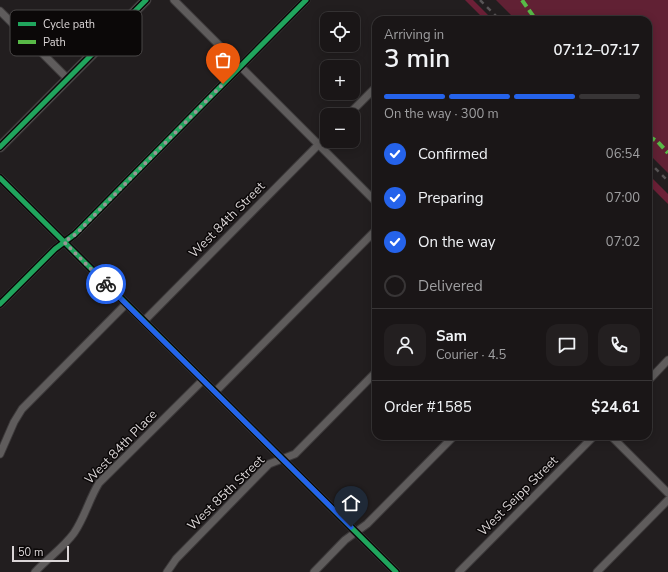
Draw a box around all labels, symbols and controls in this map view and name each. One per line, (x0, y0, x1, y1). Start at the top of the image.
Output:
legend (10, 10, 142, 56)
map controls (320, 12, 360, 148)
button: locate (320, 12, 360, 52)
text: Cycle path (43, 17, 95, 32)
text: Arriving in (384, 26, 444, 44)
text: Path (43, 35, 66, 50)
text: 07:12–07:17 (553, 40, 640, 60)
text: 3 min (384, 41, 450, 76)
pin (206, 43, 240, 84)
icon: bag (212, 49, 234, 71)
button: + (320, 60, 360, 100)
text: On the way · 300 m (384, 105, 499, 123)
button: − (320, 108, 360, 148)
icon: check (384, 143, 406, 165)
text: Confirmed (418, 144, 488, 164)
text: 06:54 (606, 145, 640, 163)
street label: West 84th Street (185, 178, 269, 262)
icon: check (384, 187, 406, 209)
text: Preparing (418, 188, 483, 208)
text: 07:00 (606, 189, 640, 207)
icon: check (384, 231, 406, 253)
text: On the way (418, 232, 496, 252)
text: 07:02 (606, 233, 640, 251)
courier (86, 264, 126, 304)
icon: bike (95, 273, 117, 295)
text: Delivered (418, 276, 483, 296)
button: person (384, 324, 426, 366)
button: chat (546, 324, 588, 366)
button: phone (598, 324, 640, 366)
text: Sam (436, 326, 467, 346)
text: Courier · 4.5 (436, 346, 506, 364)
text: Order #1585 (384, 397, 472, 417)
text: $24.61 (591, 397, 640, 417)
street label: West 84th Place (81, 406, 161, 488)
street label: West 85th Street (183, 451, 269, 535)
street label: West Seipp Street (474, 452, 562, 540)
pin (334, 486, 368, 527)
icon: home (340, 492, 362, 514)
scale bar (12, 544, 69, 563)
text: 50 m (18, 545, 43, 560)

